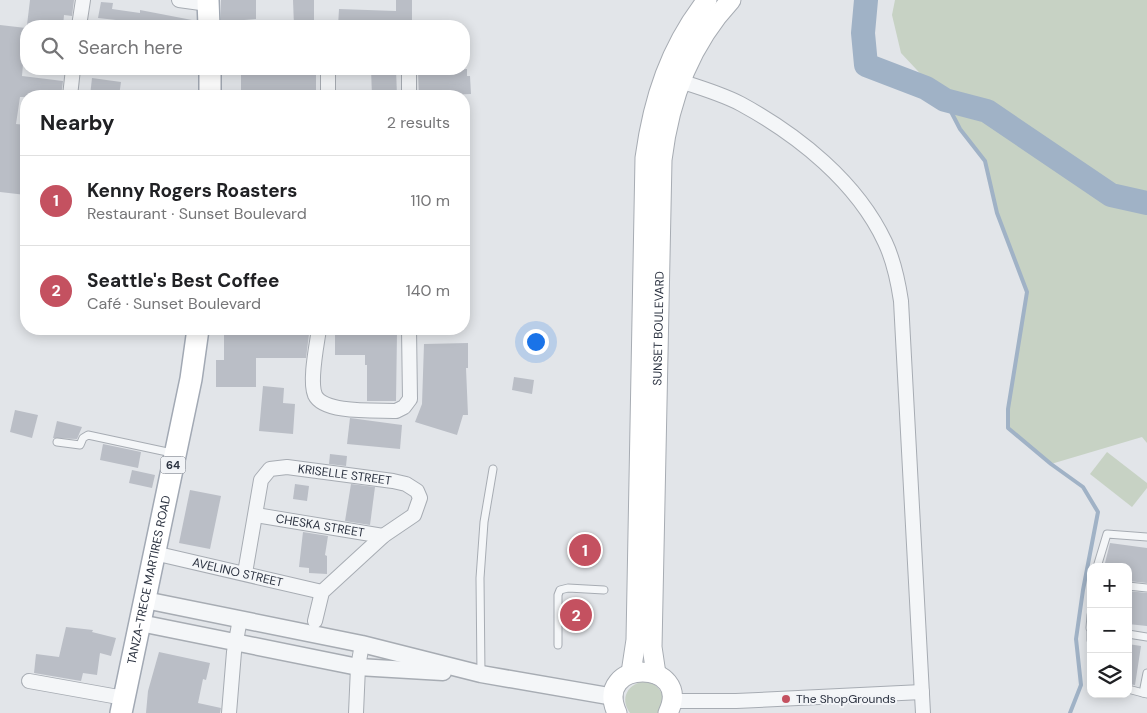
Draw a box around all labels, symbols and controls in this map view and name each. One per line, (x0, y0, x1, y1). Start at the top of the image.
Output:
search box (20, 20, 470, 75)
icon: search (38, 34, 66, 62)
text: Search here (78, 35, 183, 60)
text: Nearby (40, 109, 114, 137)
text: 2 results (387, 112, 450, 133)
text: Kenny Rogers Roasters (87, 178, 297, 203)
text: 1 (53, 190, 59, 211)
text: 110 m (411, 190, 450, 211)
text: Restaurant · Sunset Boulevard (87, 203, 307, 224)
text: Seattle's Best Coffee (87, 268, 280, 293)
street label: SUNSET BOULEVARD (649, 271, 668, 386)
text: 2 (51, 280, 61, 301)
text: 140 m (406, 280, 450, 301)
text: Café · Sunset Boulevard (87, 293, 261, 314)
your location (523, 329, 549, 355)
road number: 64 (160, 456, 186, 474)
street label: KRISELLE STREET (297, 461, 393, 489)
street label: TANZA-TRECE MARTIRES ROAD (123, 494, 174, 666)
street label: CHESKA STREET (275, 510, 366, 541)
pin: 1 (569, 531, 601, 569)
street label: AVELINO STREET (191, 554, 285, 591)
map controls (1087, 563, 1132, 698)
button: + (1087, 563, 1132, 608)
pin: 2 (560, 596, 592, 634)
button: − (1087, 608, 1132, 653)
button: layers (1087, 653, 1132, 698)
place label: The ShopGrounds (796, 691, 896, 707)
marker: The ShopGrounds (780, 693, 792, 705)

